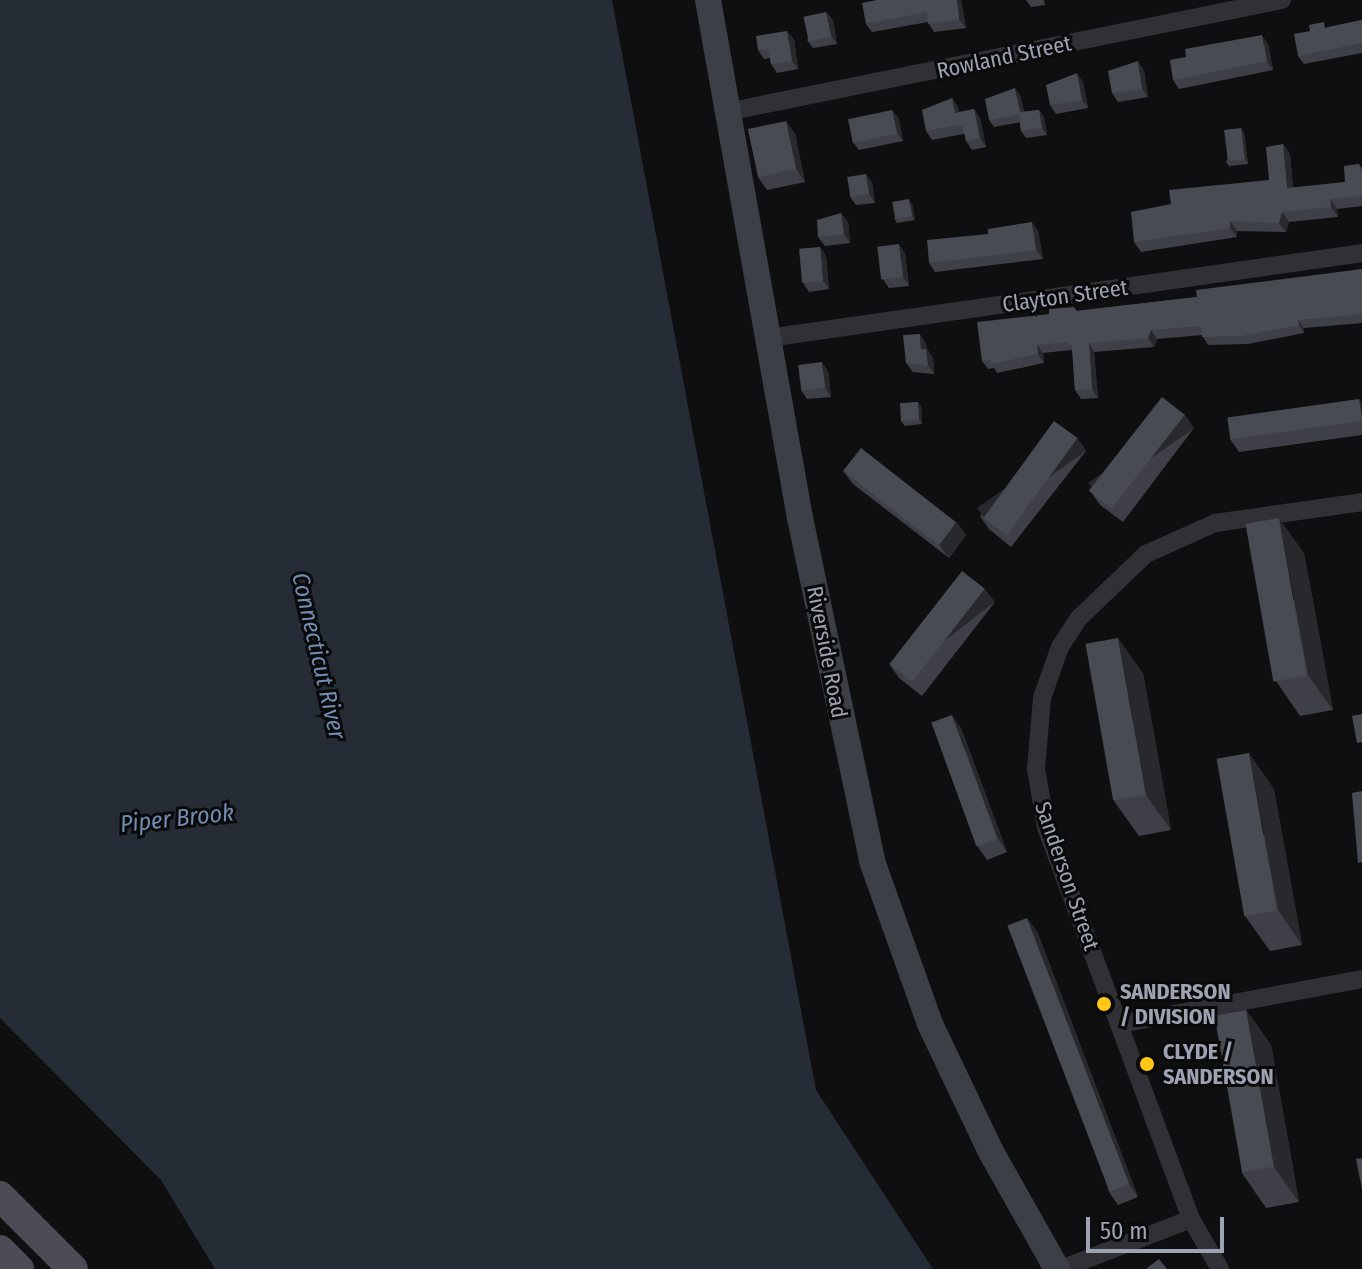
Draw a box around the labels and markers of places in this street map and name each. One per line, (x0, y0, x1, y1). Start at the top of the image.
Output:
place label: SANDERSON / DIVISION (1120, 978, 1231, 1030)
marker: SANDERSON / DIVISION (1095, 995, 1113, 1013)
place label: CLYDE / SANDERSON (1163, 1038, 1274, 1090)
marker: CLYDE / SANDERSON (1138, 1055, 1156, 1073)

